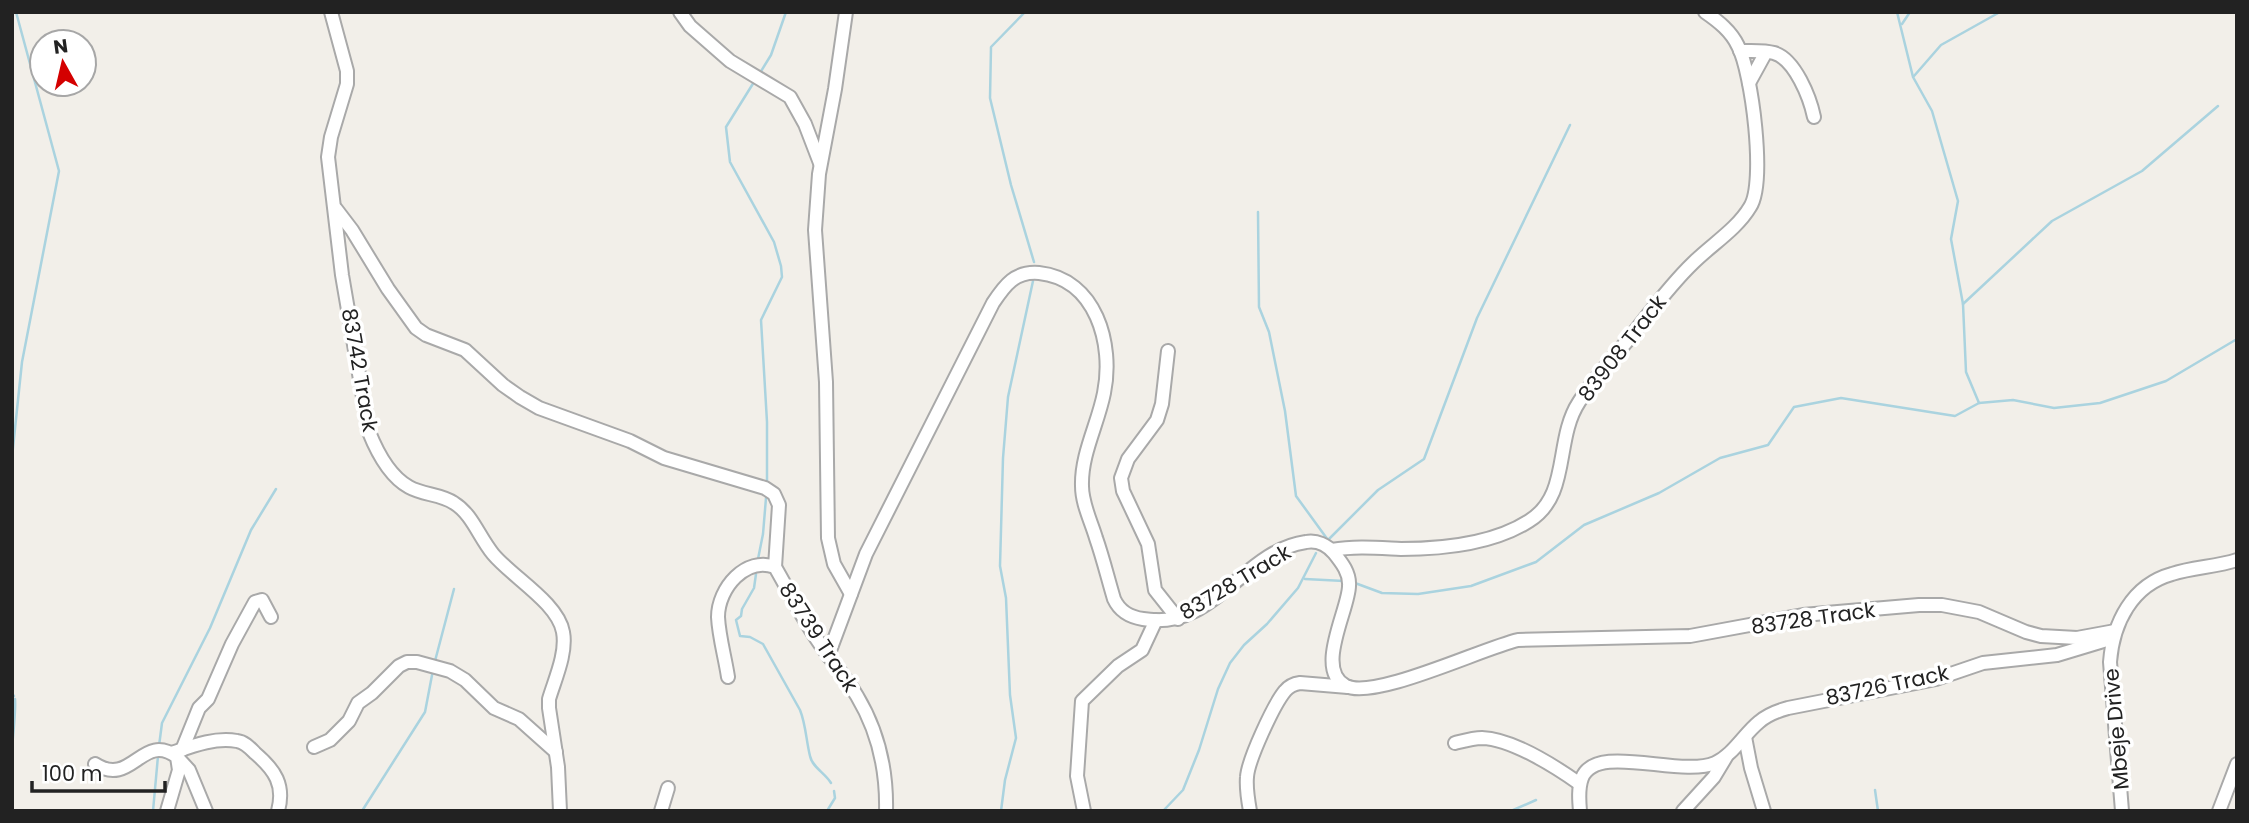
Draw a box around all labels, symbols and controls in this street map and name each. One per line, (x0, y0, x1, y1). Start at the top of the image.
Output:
north arrow (28, 28, 98, 98)
text: N (52, 32, 70, 61)
street label: 83908 Track (1571, 289, 1673, 407)
street label: 83742 Track (335, 306, 385, 434)
street label: 83728 Track (1174, 537, 1296, 627)
street label: 83739 Track (773, 577, 865, 698)
street label: 83728 Track (1749, 595, 1877, 641)
street label: 83726 Track (1823, 658, 1951, 712)
street label: Mbeje Drive (2096, 667, 2136, 791)
scale bar (32, 750, 164, 794)
text: 100 m (42, 759, 102, 788)

